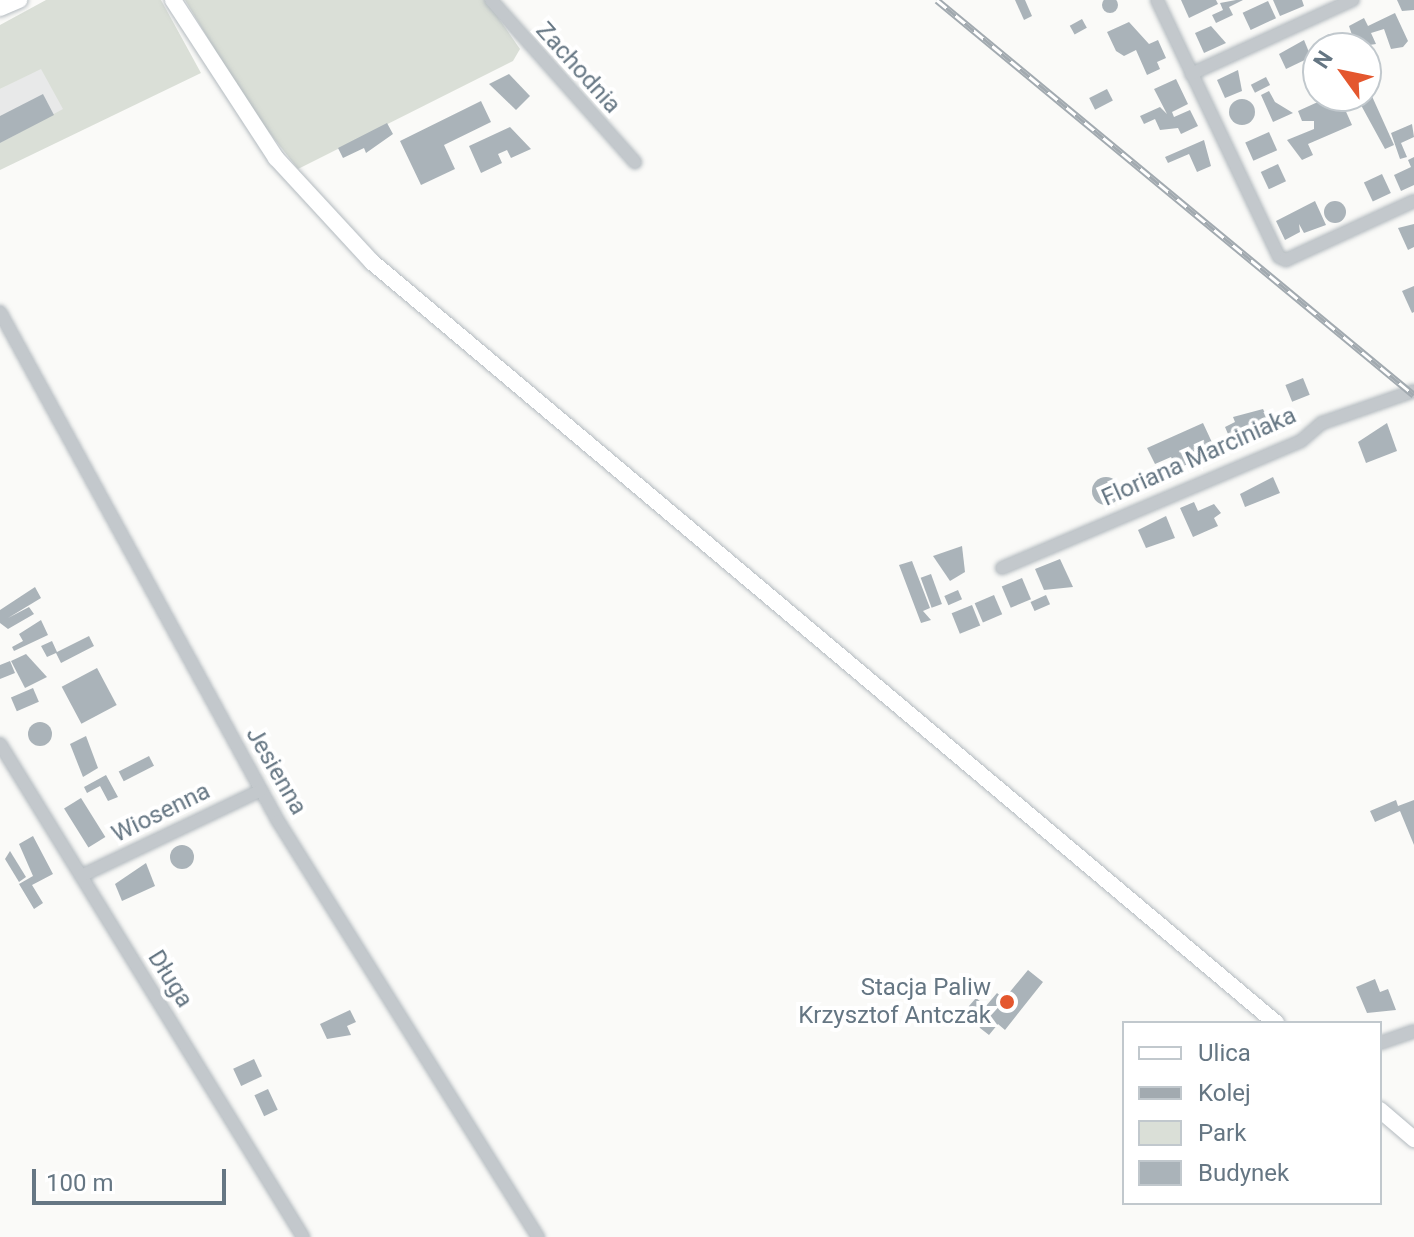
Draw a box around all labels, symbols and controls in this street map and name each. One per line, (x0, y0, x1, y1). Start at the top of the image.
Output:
street label: Zachodnia (530, 17, 626, 119)
north arrow (1302, 32, 1382, 112)
text: N (1308, 46, 1338, 73)
street label: Floriana Marciniaka (1097, 401, 1301, 513)
street label: Jesienna (239, 722, 313, 820)
street label: Wiosenna (107, 777, 215, 849)
street label: Długa (141, 945, 199, 1013)
place label: Stacja Paliw Krzysztof Antczak (798, 974, 991, 1030)
marker: Stacja Paliw Krzysztof Antczak (998, 993, 1016, 1011)
legend (1122, 1021, 1382, 1205)
text: Ulica (1198, 1039, 1251, 1067)
text: Kolej (1198, 1079, 1251, 1107)
text: Park (1198, 1119, 1246, 1147)
scale bar (36, 1153, 230, 1203)
text: Budynek (1198, 1159, 1289, 1187)
text: 100 m (46, 1169, 113, 1197)

